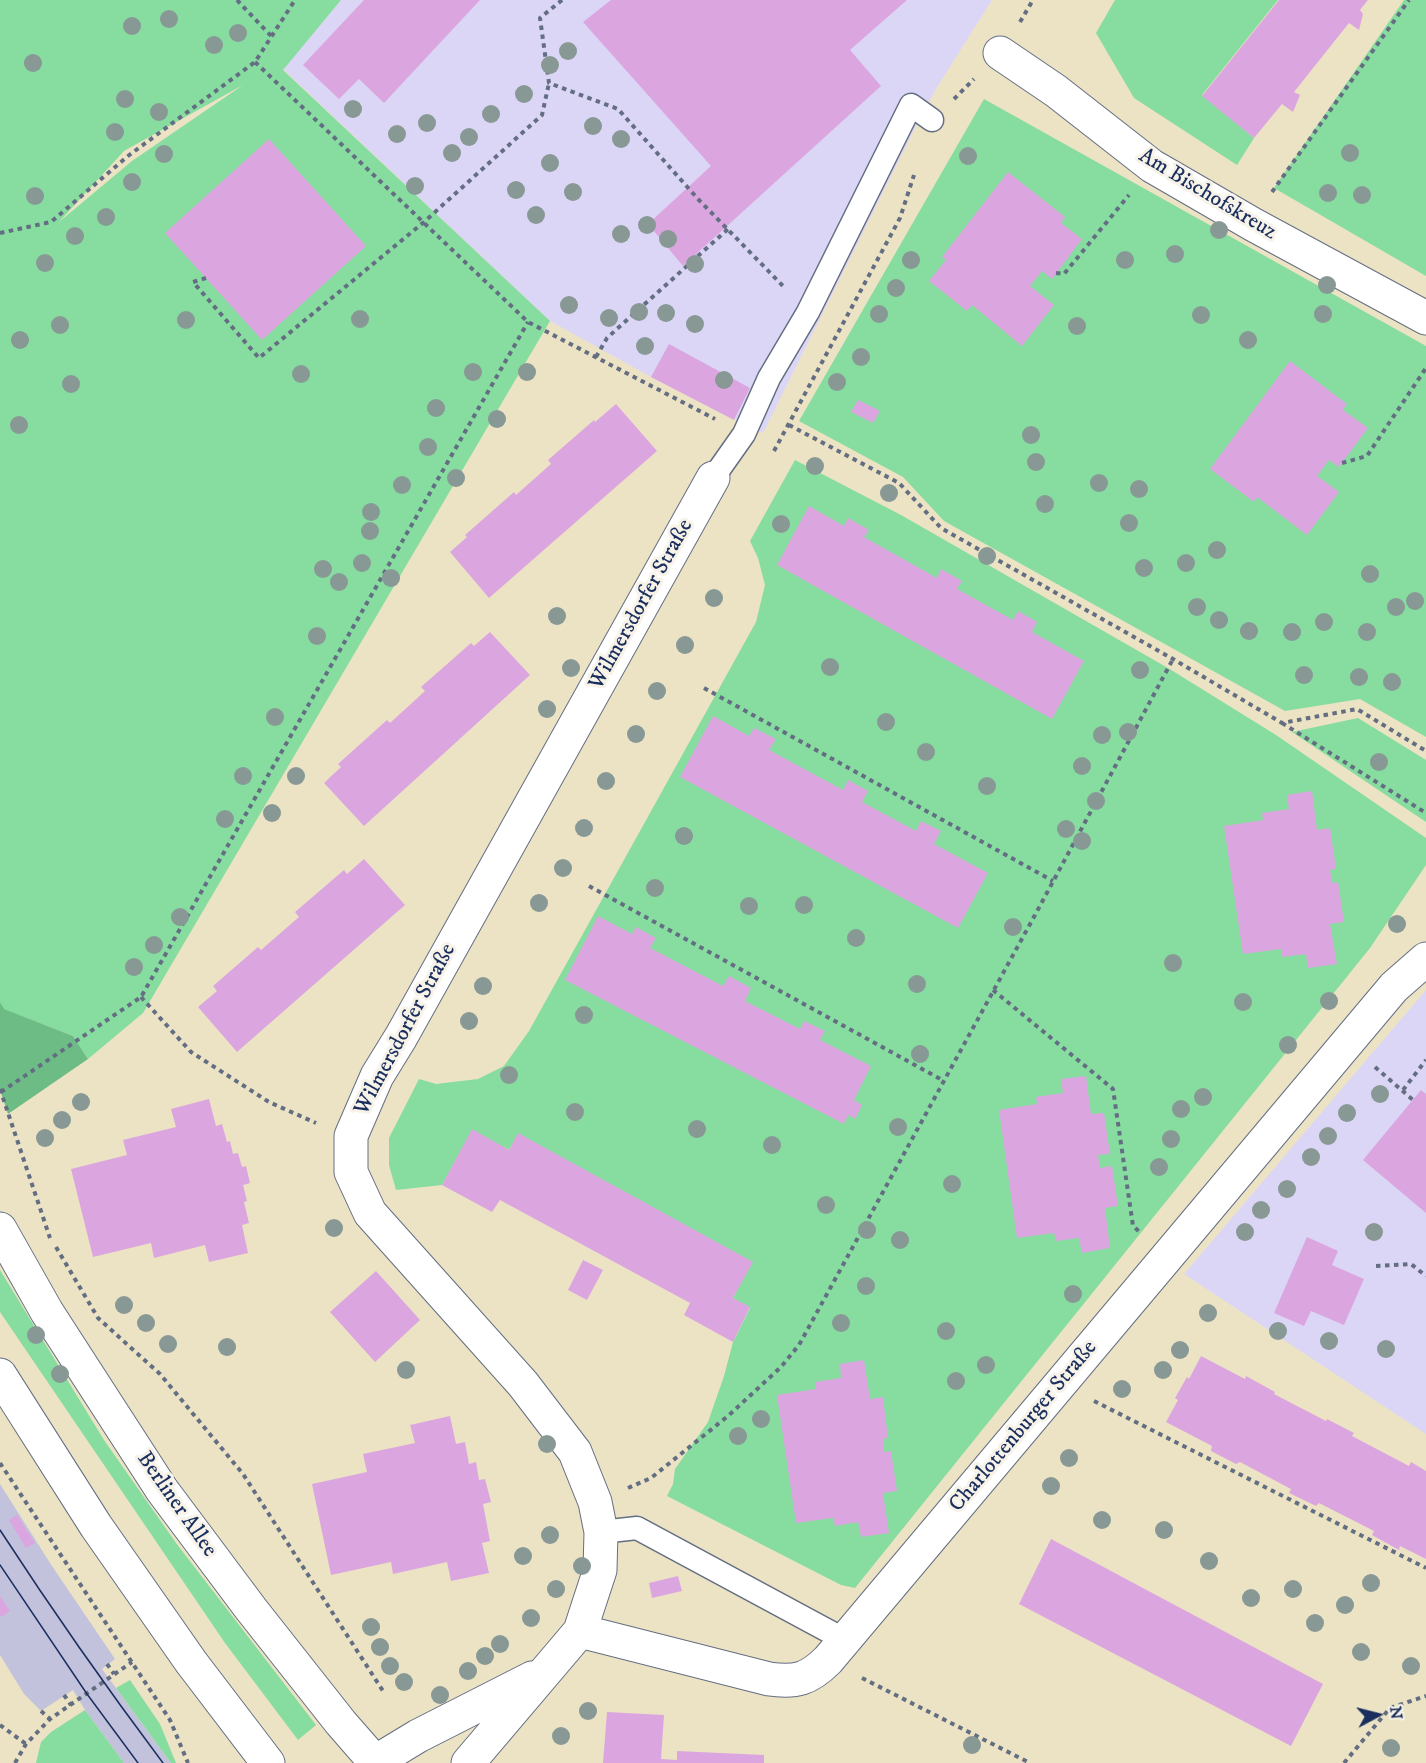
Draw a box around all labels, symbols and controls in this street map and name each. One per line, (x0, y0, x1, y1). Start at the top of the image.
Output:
street label: Am Bischofskreuz (1133, 143, 1281, 247)
street label: Wilmersdorfer Straße (584, 515, 700, 695)
street label: Wilmersdorfer Straße (350, 940, 462, 1120)
street label: Charlottenburger Straße (945, 1336, 1103, 1518)
street label: Berliner Allee (130, 1447, 222, 1563)
north arrow (1348, 1685, 1408, 1745)
text: N (1385, 1705, 1407, 1721)

